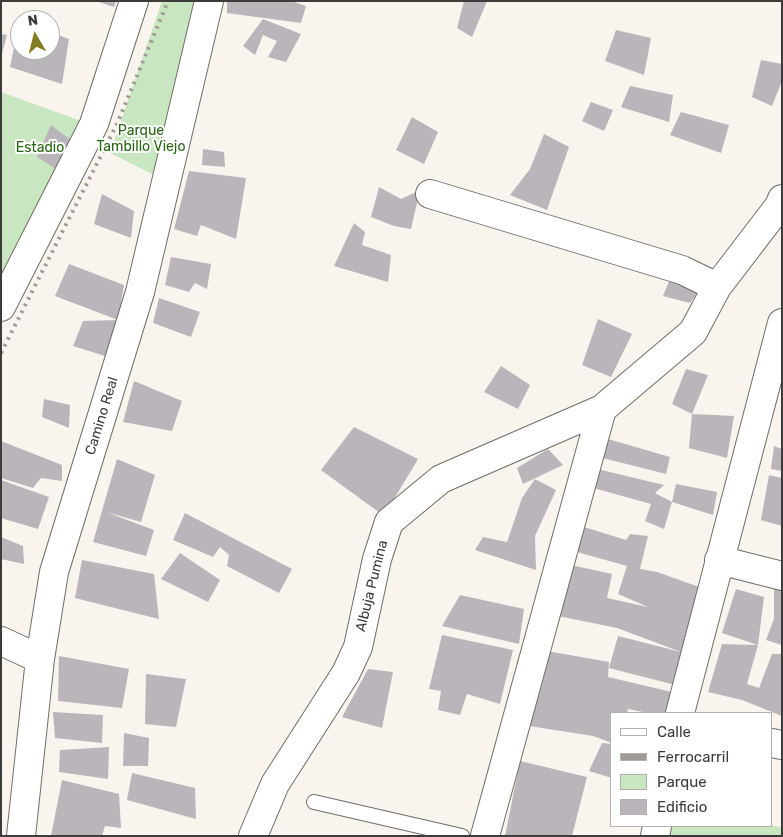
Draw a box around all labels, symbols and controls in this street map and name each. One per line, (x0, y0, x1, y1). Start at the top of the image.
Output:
north arrow (10, 10, 60, 60)
text: N (27, 12, 39, 30)
park label: Parque Tambillo Viejo (97, 123, 185, 156)
park label: Estadio (16, 140, 64, 156)
street label: Camino Real (82, 375, 122, 457)
street label: Albuja Pumina (353, 538, 391, 634)
legend (610, 712, 773, 827)
text: Calle (657, 723, 691, 741)
text: Ferrocarril (657, 748, 729, 766)
text: Parque (657, 773, 707, 791)
text: Edificio (657, 798, 707, 816)

